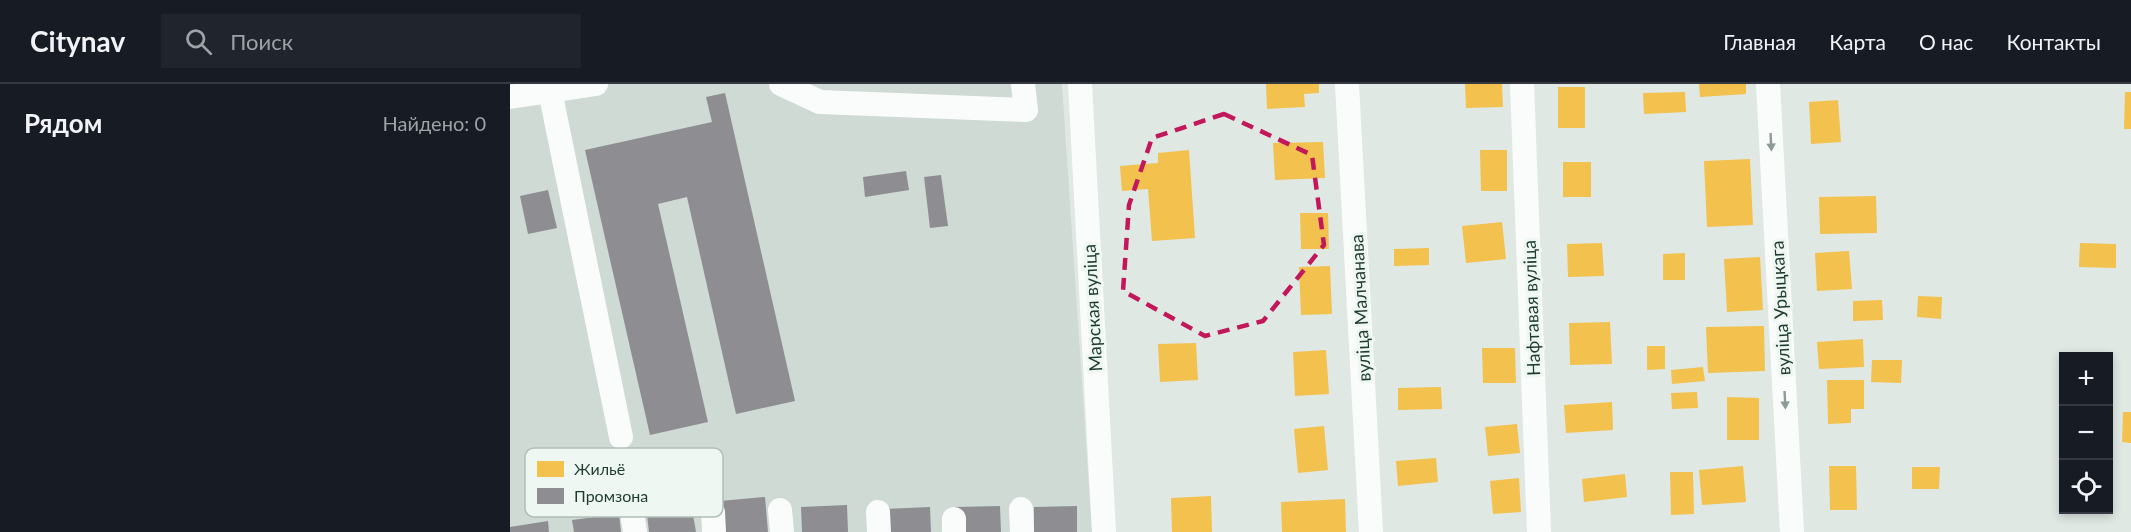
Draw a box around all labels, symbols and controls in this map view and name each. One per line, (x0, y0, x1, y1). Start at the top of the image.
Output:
search box (161, 14, 581, 68)
text: Citynav (30, 24, 125, 58)
icon: search (182, 25, 215, 58)
text: Поиск (230, 28, 293, 55)
text: Главная (1723, 29, 1796, 54)
text: Карта (1829, 29, 1886, 54)
text: О нас (1919, 29, 1973, 54)
text: Контакты (2006, 29, 2101, 54)
text: Рядом (24, 107, 102, 139)
text: Найдено: 0 (383, 111, 486, 135)
one-way arrow (1767, 133, 1776, 152)
street label: вуліца Малчанава (1345, 234, 1375, 382)
street label: Нафтавая вуліца (1518, 240, 1544, 376)
street label: вуліца Урыцкага (1765, 240, 1795, 376)
street label: Марская вуліца (1078, 244, 1106, 372)
map controls (2059, 352, 2113, 514)
button: + (2059, 352, 2113, 406)
one-way arrow (1781, 391, 1790, 410)
button: − (2059, 406, 2113, 460)
legend (525, 448, 723, 517)
text: Жильё (574, 459, 625, 478)
button: locate (2059, 460, 2113, 514)
text: Промзона (574, 486, 648, 505)

